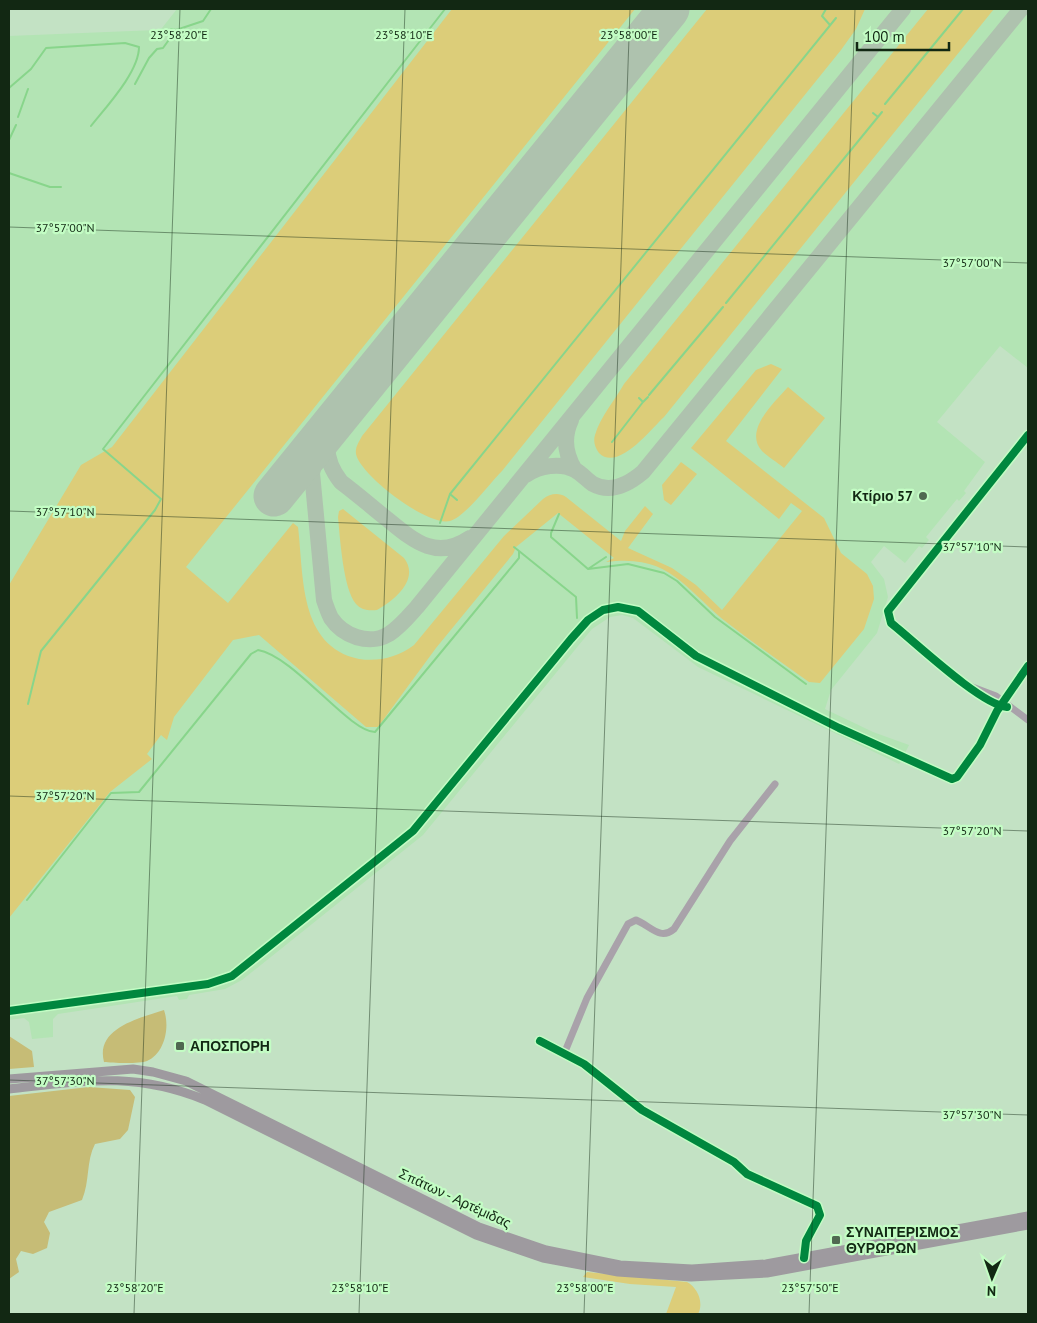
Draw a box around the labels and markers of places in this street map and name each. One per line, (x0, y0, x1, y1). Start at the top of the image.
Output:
place label: Κτίριο 57 (852, 487, 913, 505)
marker: Κτίριο 57 (917, 490, 929, 502)
place label: ΑΠΟΣΠΟΡΗ (190, 1037, 270, 1055)
marker: ΑΠΟΣΠΟΡΗ (174, 1040, 186, 1052)
place label: ΣΥΝΑΙΤΕΡΙΣΜΟΣ ΘΥΡΩΡΩΝ (846, 1223, 958, 1257)
marker: ΣΥΝΑΙΤΕΡΙΣΜΟΣ ΘΥΡΩΡΩΝ (830, 1234, 842, 1246)

